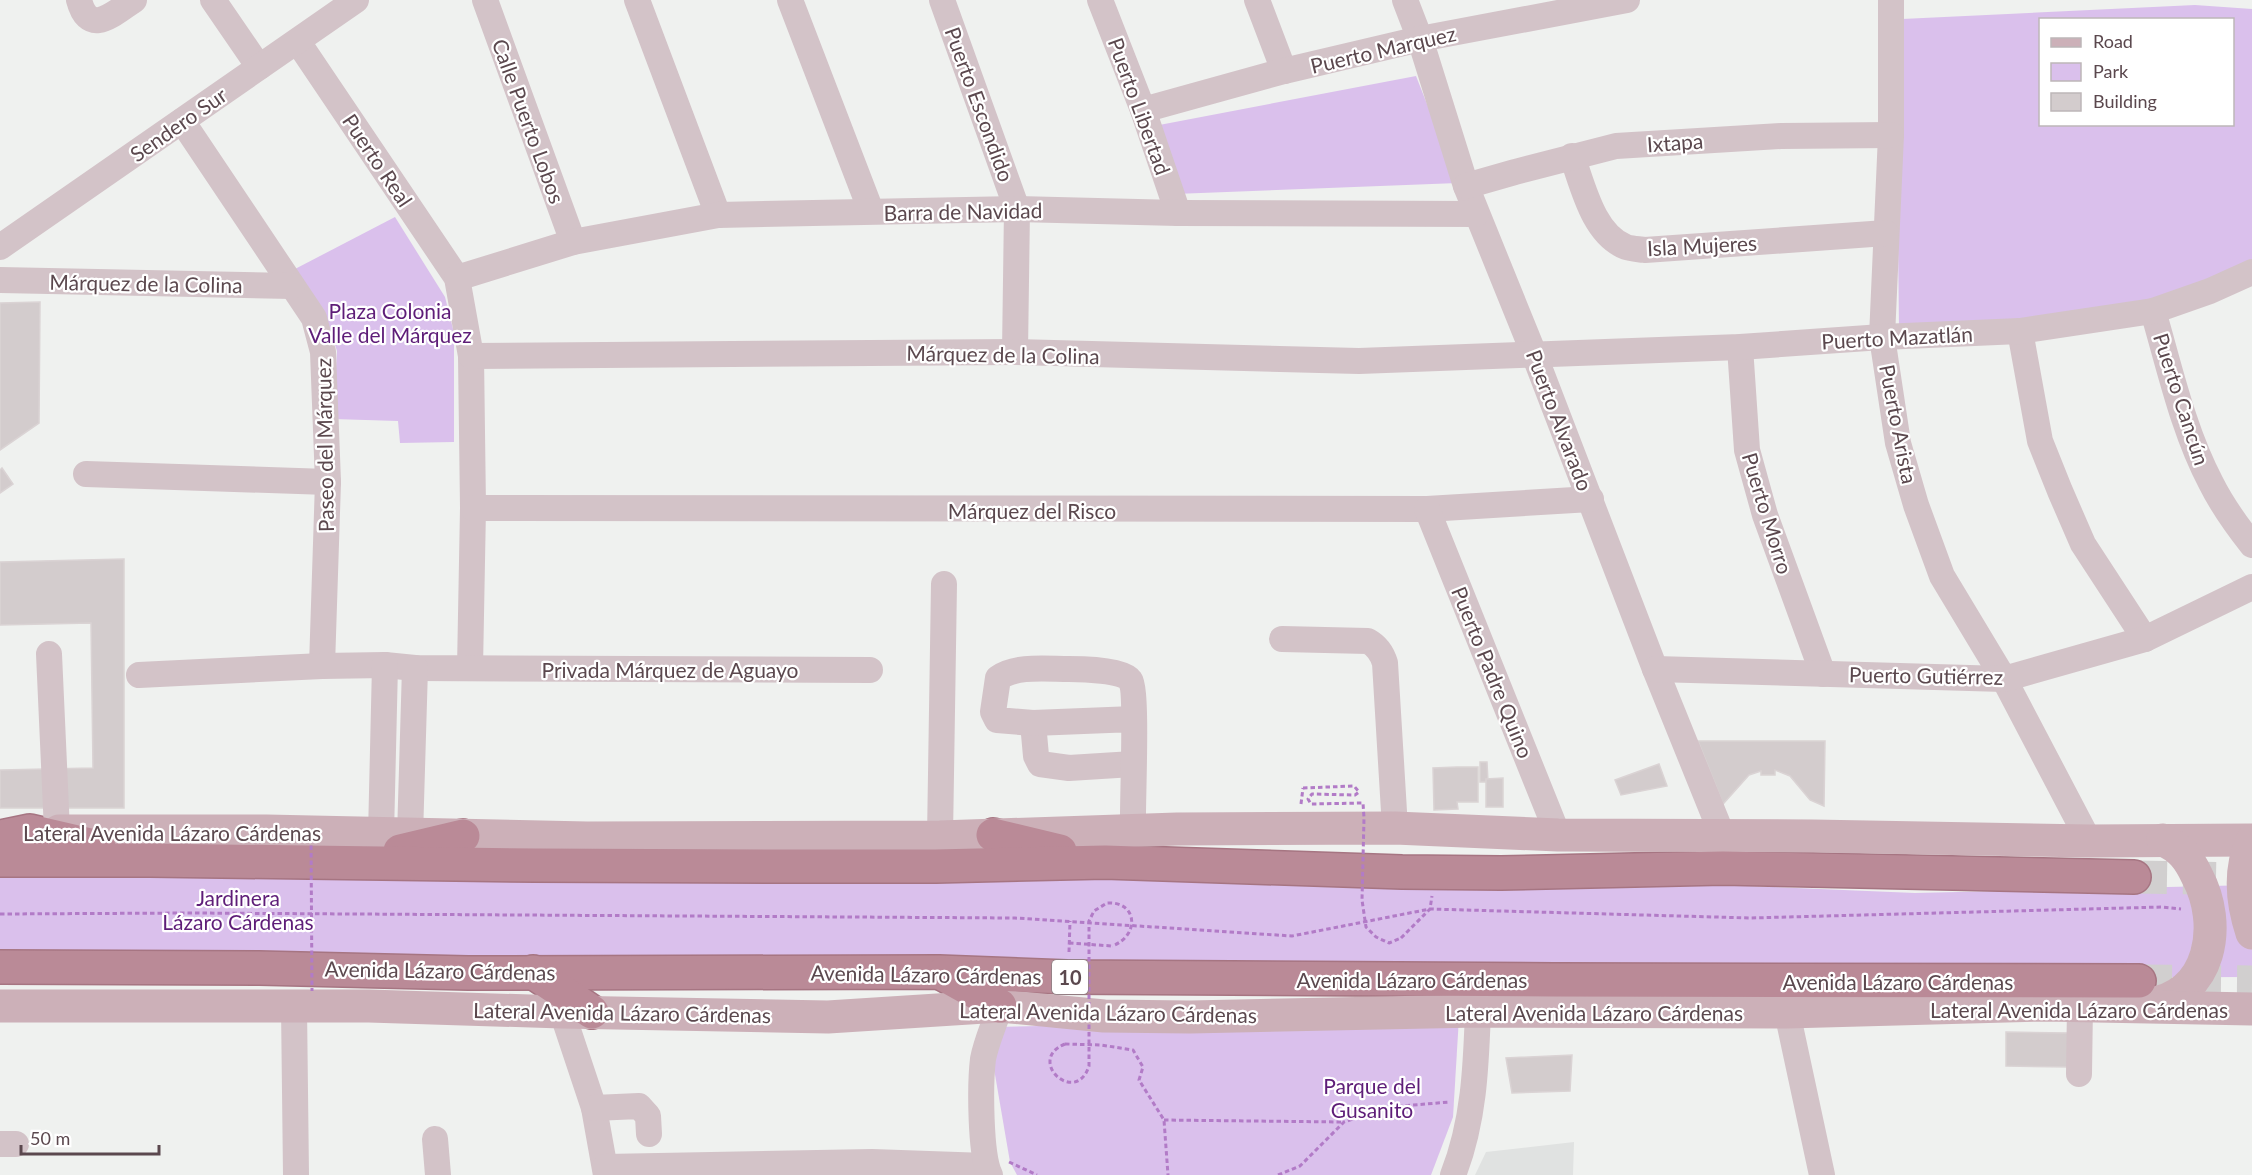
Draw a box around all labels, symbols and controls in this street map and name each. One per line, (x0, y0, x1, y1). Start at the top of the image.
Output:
legend (2039, 18, 2234, 126)
street label: Puerto Marquez (1308, 20, 1458, 78)
street label: Puerto Escondido (940, 23, 1020, 185)
text: Road (2093, 30, 2133, 52)
street label: Puerto Libertad (1104, 34, 1176, 178)
street label: Calle Puerto Lobos (488, 35, 570, 207)
text: Park (2093, 60, 2129, 82)
street label: Sendero Sur (125, 81, 231, 166)
text: Building (2093, 90, 2157, 112)
street label: Puerto Real (338, 109, 418, 211)
street label: Ixtapa (1646, 128, 1704, 156)
street label: Barra de Navidad (883, 197, 1043, 225)
street label: Isla Mujeres (1646, 230, 1758, 260)
street label: Márquez de la Colina (49, 269, 243, 297)
park label: Plaza Colonia Valle del Márquez (308, 298, 472, 347)
street label: Puerto Mazatlán (1821, 321, 1973, 353)
street label: Puerto Cancún (2149, 330, 2215, 468)
street label: Márquez de la Colina (906, 340, 1100, 368)
street label: Puerto Alvarado (1522, 346, 1598, 494)
street label: Paseo del Márquez (310, 358, 338, 532)
street label: Puerto Arista (1875, 362, 1923, 486)
street label: Puerto Morro (1738, 449, 1798, 577)
street label: Márquez del Risco (948, 498, 1116, 523)
street label: Puerto Padre Quino (1447, 583, 1539, 762)
street label: Privada Márquez de Aguayo (542, 657, 799, 682)
street label: Puerto Gutiérrez (1849, 661, 2003, 689)
street label: Lateral Avenida Lázaro Cárdenas (23, 820, 321, 845)
park label: Jardinera Lázaro Cárdenas (162, 885, 314, 934)
street label: Avenida Lázaro Cárdenas (324, 955, 556, 985)
street label: Avenida Lázaro Cárdenas (810, 959, 1042, 989)
road number: 10 (1052, 960, 1088, 994)
street label: Avenida Lázaro Cárdenas (1297, 967, 1527, 992)
street label: Avenida Lázaro Cárdenas (1783, 969, 2013, 994)
street label: Lateral Avenida Lázaro Cárdenas (473, 997, 771, 1027)
street label: Lateral Avenida Lázaro Cárdenas (959, 997, 1257, 1027)
street label: Lateral Avenida Lázaro Cárdenas (1930, 997, 2228, 1022)
street label: Lateral Avenida Lázaro Cárdenas (1445, 1000, 1743, 1025)
park label: Parque del Gusanito (1323, 1073, 1421, 1122)
scale bar (21, 1118, 159, 1156)
text: 50 m (30, 1127, 70, 1149)

